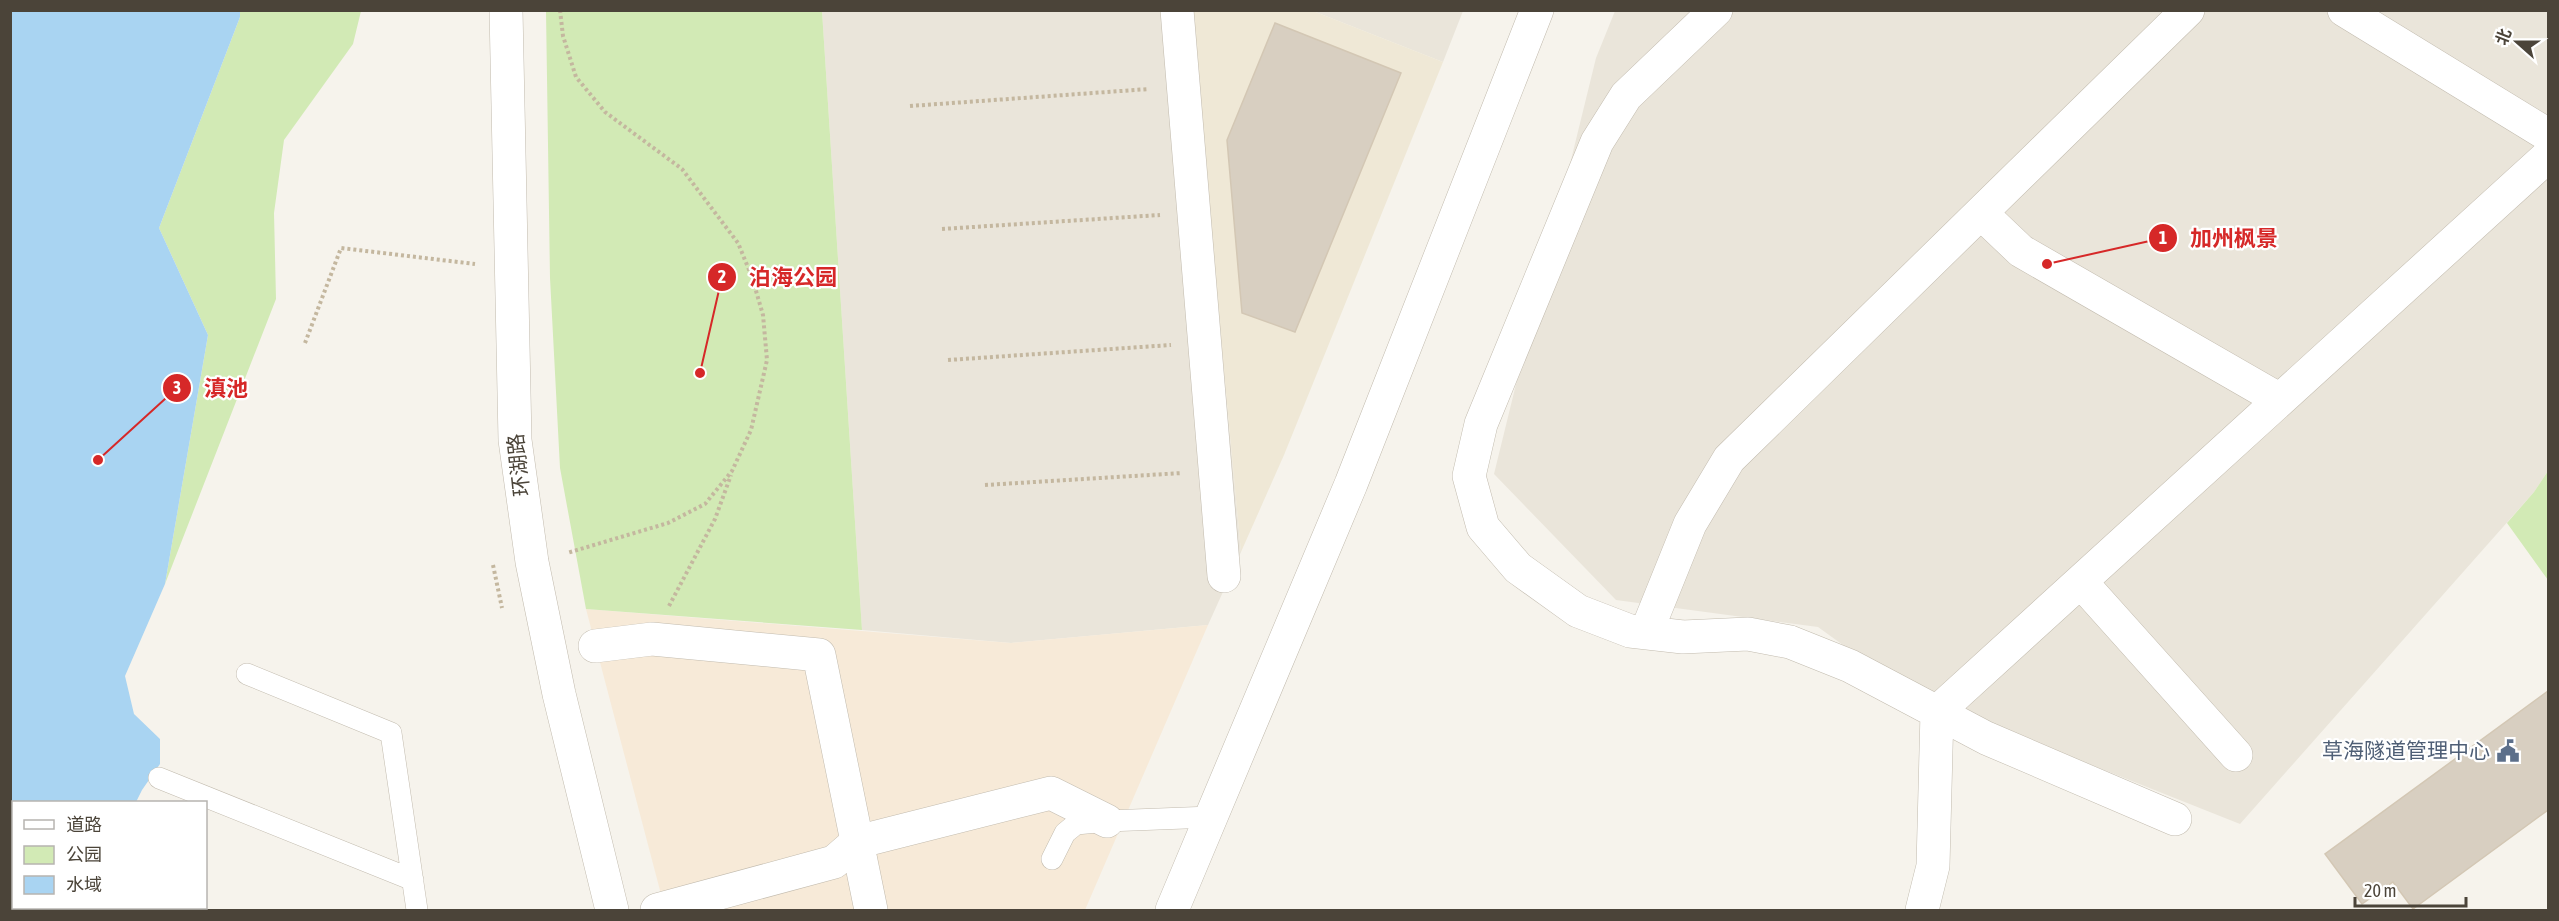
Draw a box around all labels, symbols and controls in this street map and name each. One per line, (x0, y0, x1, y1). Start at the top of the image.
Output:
north arrow (2487, 12, 2547, 72)
text: 北 (2492, 26, 2514, 47)
callout: 加州枫景 (2148, 218, 2290, 258)
text: 加州枫景 (2190, 225, 2278, 251)
text: 1 (2159, 227, 2167, 248)
callout: 泊海公园 (707, 257, 849, 297)
text: 泊海公园 (749, 264, 837, 290)
text: 2 (718, 266, 726, 287)
callout: 滇池 (162, 368, 260, 408)
text: 滇池 (204, 375, 248, 401)
text: 3 (173, 377, 181, 398)
street label: 环湖路 (503, 433, 533, 498)
place label: 草海隧道管理中心 (2322, 738, 2490, 762)
public building icon: 草海隧道管理中心 (2495, 738, 2521, 764)
legend (12, 801, 207, 909)
text: 道路 (66, 814, 102, 835)
text: 公园 (66, 844, 102, 865)
scale bar (2355, 870, 2466, 908)
text: 水域 (66, 874, 102, 895)
text: 20 m (2364, 880, 2396, 901)

